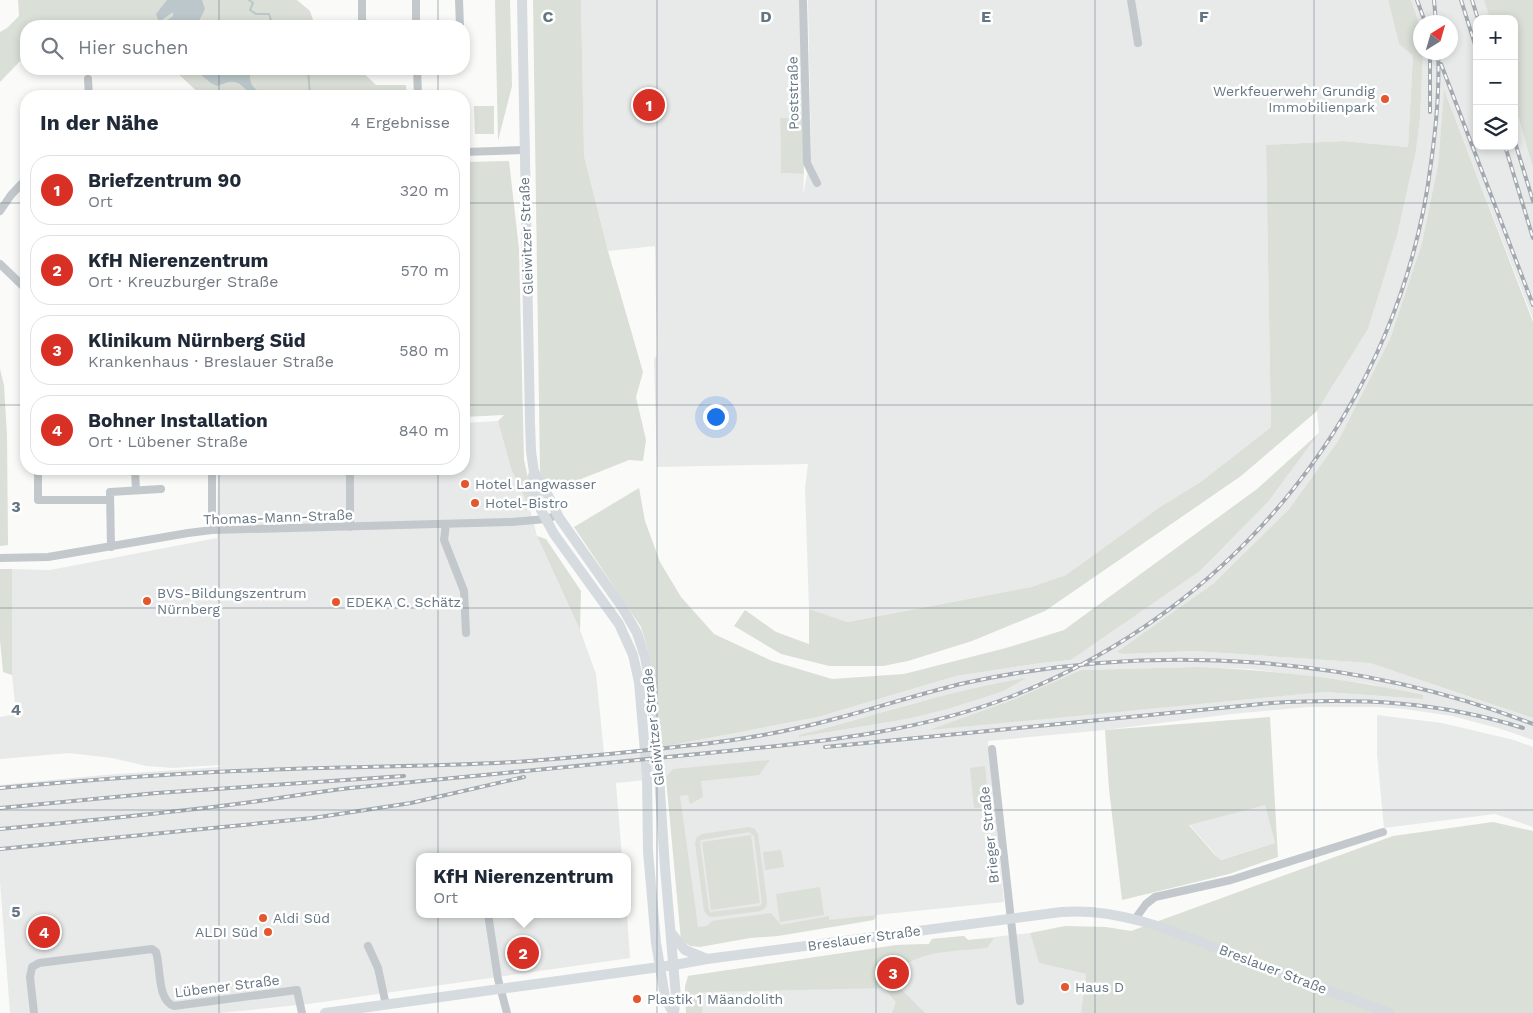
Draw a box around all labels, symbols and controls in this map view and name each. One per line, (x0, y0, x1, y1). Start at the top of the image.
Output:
text: C (543, 7, 554, 26)
text: D (760, 7, 772, 26)
text: E (981, 7, 991, 26)
text: F (1199, 7, 1209, 26)
north arrow (1413, 15, 1458, 60)
map controls (1473, 15, 1518, 150)
button: + (1473, 15, 1518, 60)
search box (20, 20, 470, 75)
icon: search (38, 34, 66, 62)
text: Hier suchen (78, 36, 189, 59)
street label: Poststraße (784, 56, 802, 130)
button: − (1473, 60, 1518, 105)
place label: Werkfeuerwehr Grundig Immobilienpark (1213, 83, 1376, 115)
pin: 1 (633, 86, 665, 124)
marker: Werkfeuerwehr Grundig Immobilienpark (1379, 93, 1391, 105)
button: layers (1473, 105, 1518, 150)
text: In der Nähe (40, 110, 159, 135)
text: 4 Ergebnisse (350, 113, 450, 132)
text: Briefzentrum 90 (88, 169, 242, 192)
street label: Gleiwitzer Straße (516, 177, 536, 295)
text: 1 (54, 181, 60, 200)
text: 320 m (400, 181, 449, 200)
text: Ort (88, 192, 113, 211)
text: KfH Nierenzentrum (88, 249, 268, 272)
text: 2 (52, 261, 62, 280)
text: 570 m (400, 261, 449, 280)
text: Ort · Kreuzburger Straße (88, 272, 278, 291)
text: Klinikum Nürnberg Süd (88, 329, 306, 352)
text: 3 (52, 341, 62, 360)
text: 580 m (399, 341, 449, 360)
text: Krankenhaus · Breslauer Straße (88, 352, 334, 371)
your location (703, 404, 729, 430)
text: Bohner Installation (88, 409, 268, 432)
text: 4 (52, 421, 62, 440)
text: 840 m (399, 421, 449, 440)
text: Ort · Lübener Straße (88, 432, 248, 451)
place label: Hotel Langwasser (475, 476, 597, 492)
marker: Hotel Langwasser (459, 478, 471, 490)
place label: Hotel-Bistro (485, 495, 568, 511)
text: 3 (11, 497, 21, 516)
marker: Hotel-Bistro (469, 497, 481, 509)
street label: Thomas-Mann-Straße (203, 506, 353, 528)
place label: BVS-Bildungszentrum Nürnberg (157, 585, 307, 617)
place label: EDEKA C. Schätz (346, 594, 461, 610)
marker: BVS-Bildungszentrum Nürnberg (141, 595, 153, 607)
marker: EDEKA C. Schätz (330, 596, 342, 608)
street label: Gleiwitzer Straße (639, 667, 667, 787)
text: 4 (11, 700, 21, 719)
street label: Brieger Straße (976, 786, 1002, 884)
popup (416, 853, 631, 918)
text: KfH Nierenzentrum (433, 865, 614, 888)
text: Ort (433, 888, 458, 907)
text: 5 (11, 902, 21, 921)
place label: Aldi Süd (273, 910, 330, 926)
marker: Aldi Süd (257, 912, 269, 924)
pin: 4 (28, 913, 60, 951)
street label: Breslauer Straße (806, 922, 922, 954)
place label: ALDI Süd (195, 924, 258, 940)
marker: ALDI Süd (262, 926, 274, 938)
pin: 2 (507, 934, 539, 972)
street label: Breslauer Straße (1217, 941, 1329, 997)
pin: 3 (877, 954, 909, 992)
street label: Lübener Straße (174, 972, 280, 1000)
place label: Haus D (1075, 979, 1124, 995)
marker: Haus D (1059, 981, 1071, 993)
place label: Plastik 1 Mäandolith (647, 991, 783, 1007)
marker: Plastik 1 Mäandolith (631, 993, 643, 1005)

